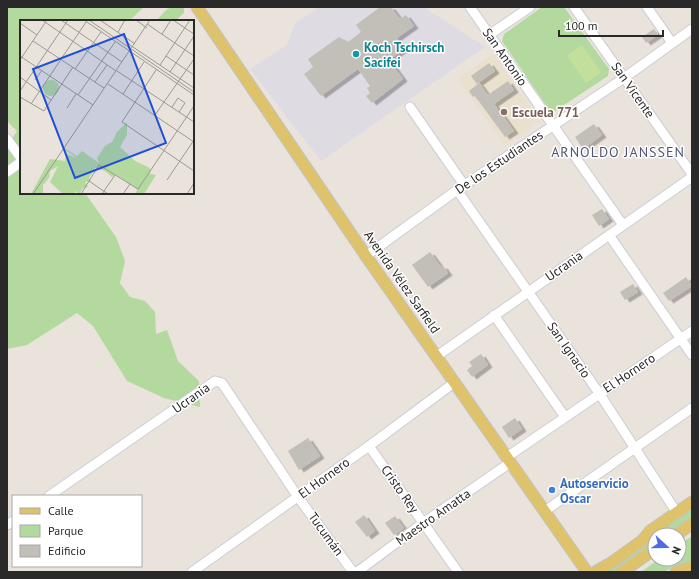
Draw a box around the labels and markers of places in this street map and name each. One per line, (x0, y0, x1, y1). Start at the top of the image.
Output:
place label: Koch Tschirsch Sacifei (364, 39, 444, 71)
marker: Koch Tschirsch Sacifei (351, 49, 361, 59)
place label: Escuela 771 (512, 104, 579, 121)
marker: Escuela 771 (499, 107, 509, 117)
place label: Autoservicio Oscar (560, 475, 629, 507)
marker: Autoservicio Oscar (547, 485, 557, 495)

